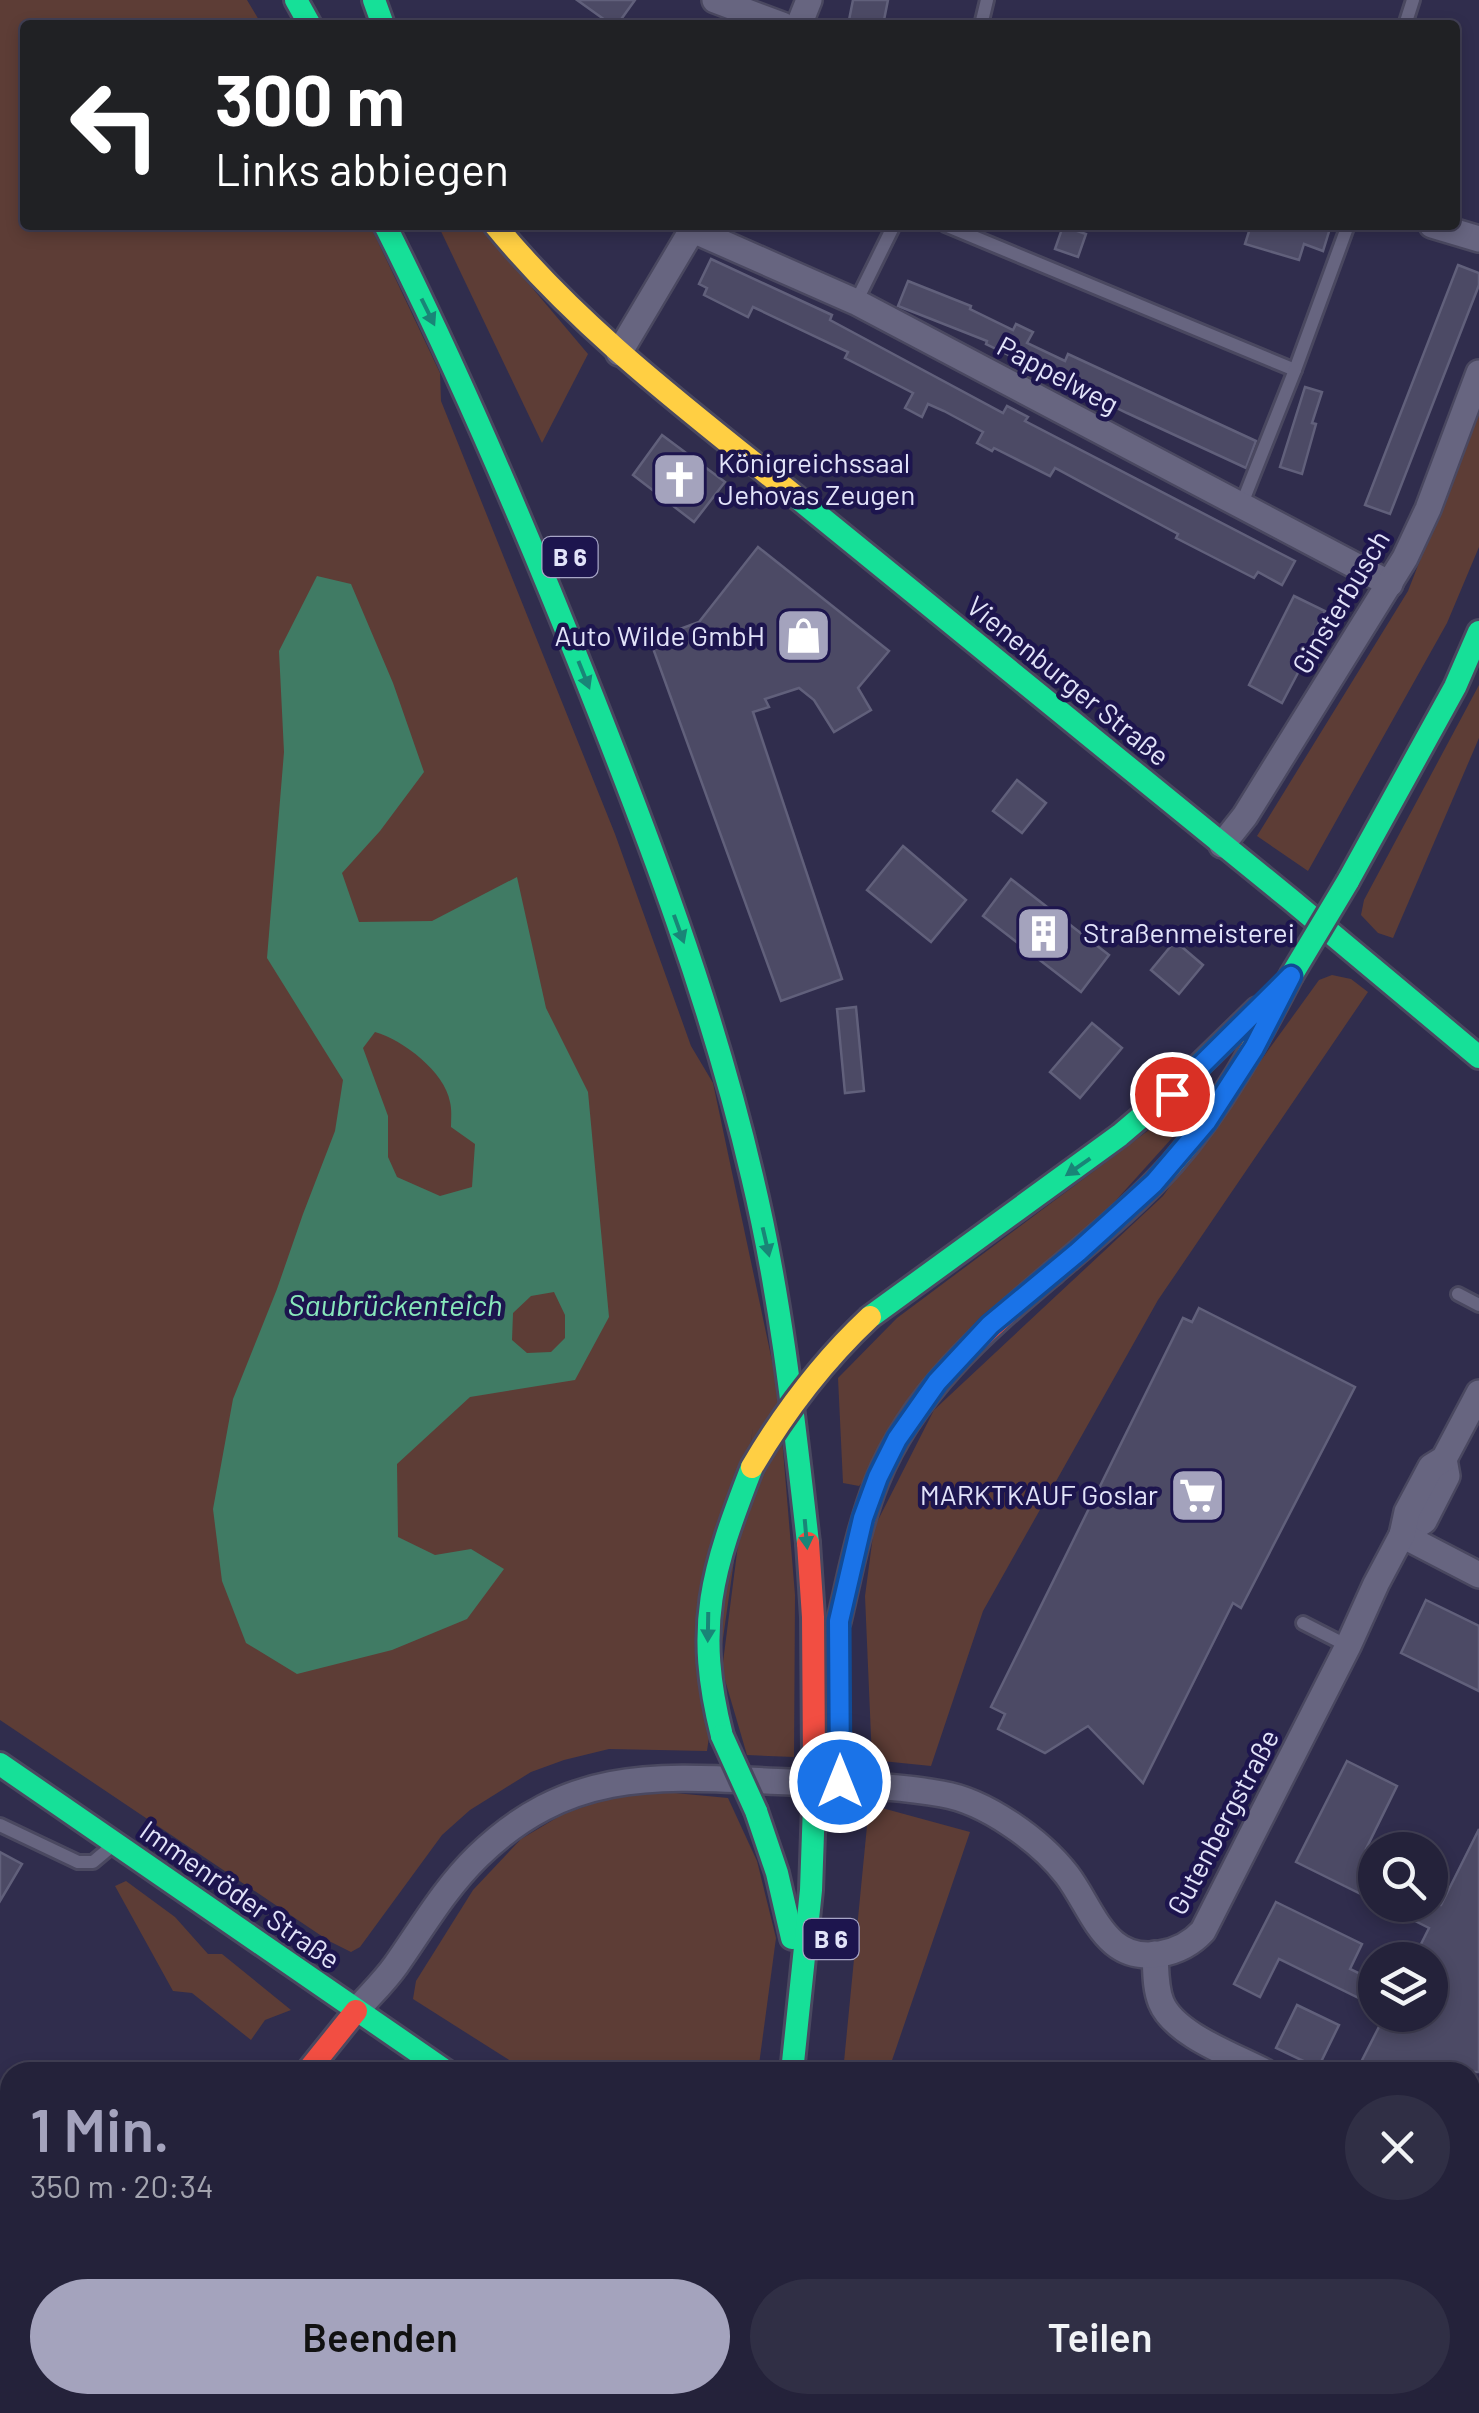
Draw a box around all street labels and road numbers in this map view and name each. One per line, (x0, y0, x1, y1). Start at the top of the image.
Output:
street label: Pappelweg (992, 328, 1125, 420)
street label: Ginsterbusch (1284, 524, 1396, 679)
road number: B 6 (542, 537, 598, 577)
street label: Vienenburger Straße (960, 588, 1177, 772)
street label: Gutenbergstraße (1159, 1723, 1285, 1920)
street label: Immenröder Straße (134, 1813, 347, 1976)
road number: B 6 (804, 1919, 858, 1959)

